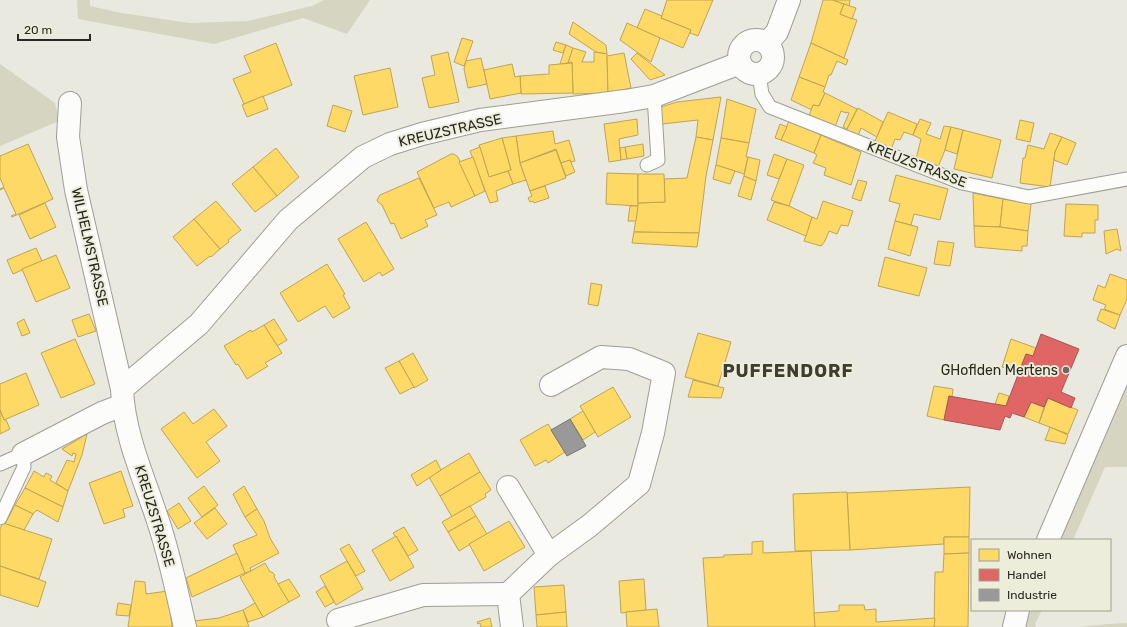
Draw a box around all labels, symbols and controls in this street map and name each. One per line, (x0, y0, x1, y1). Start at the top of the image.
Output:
scale bar (18, 16, 90, 42)
text: 20 m (24, 23, 52, 37)
street label: KREUZSTRASSE (397, 110, 503, 151)
street label: KREUZSTRASSE (865, 138, 969, 191)
street label: WILHELMSTRASSE (68, 186, 111, 308)
district label: PUFFENDORF (722, 360, 854, 382)
place label: GHoflden Mertens (941, 362, 1058, 379)
marker: GHoflden Mertens (1061, 365, 1071, 375)
street label: KREUZSTRASSE (131, 463, 178, 569)
legend (971, 539, 1111, 611)
text: Wohnen (1007, 548, 1052, 562)
text: Handel (1007, 568, 1046, 582)
text: Industrie (1007, 588, 1057, 602)

